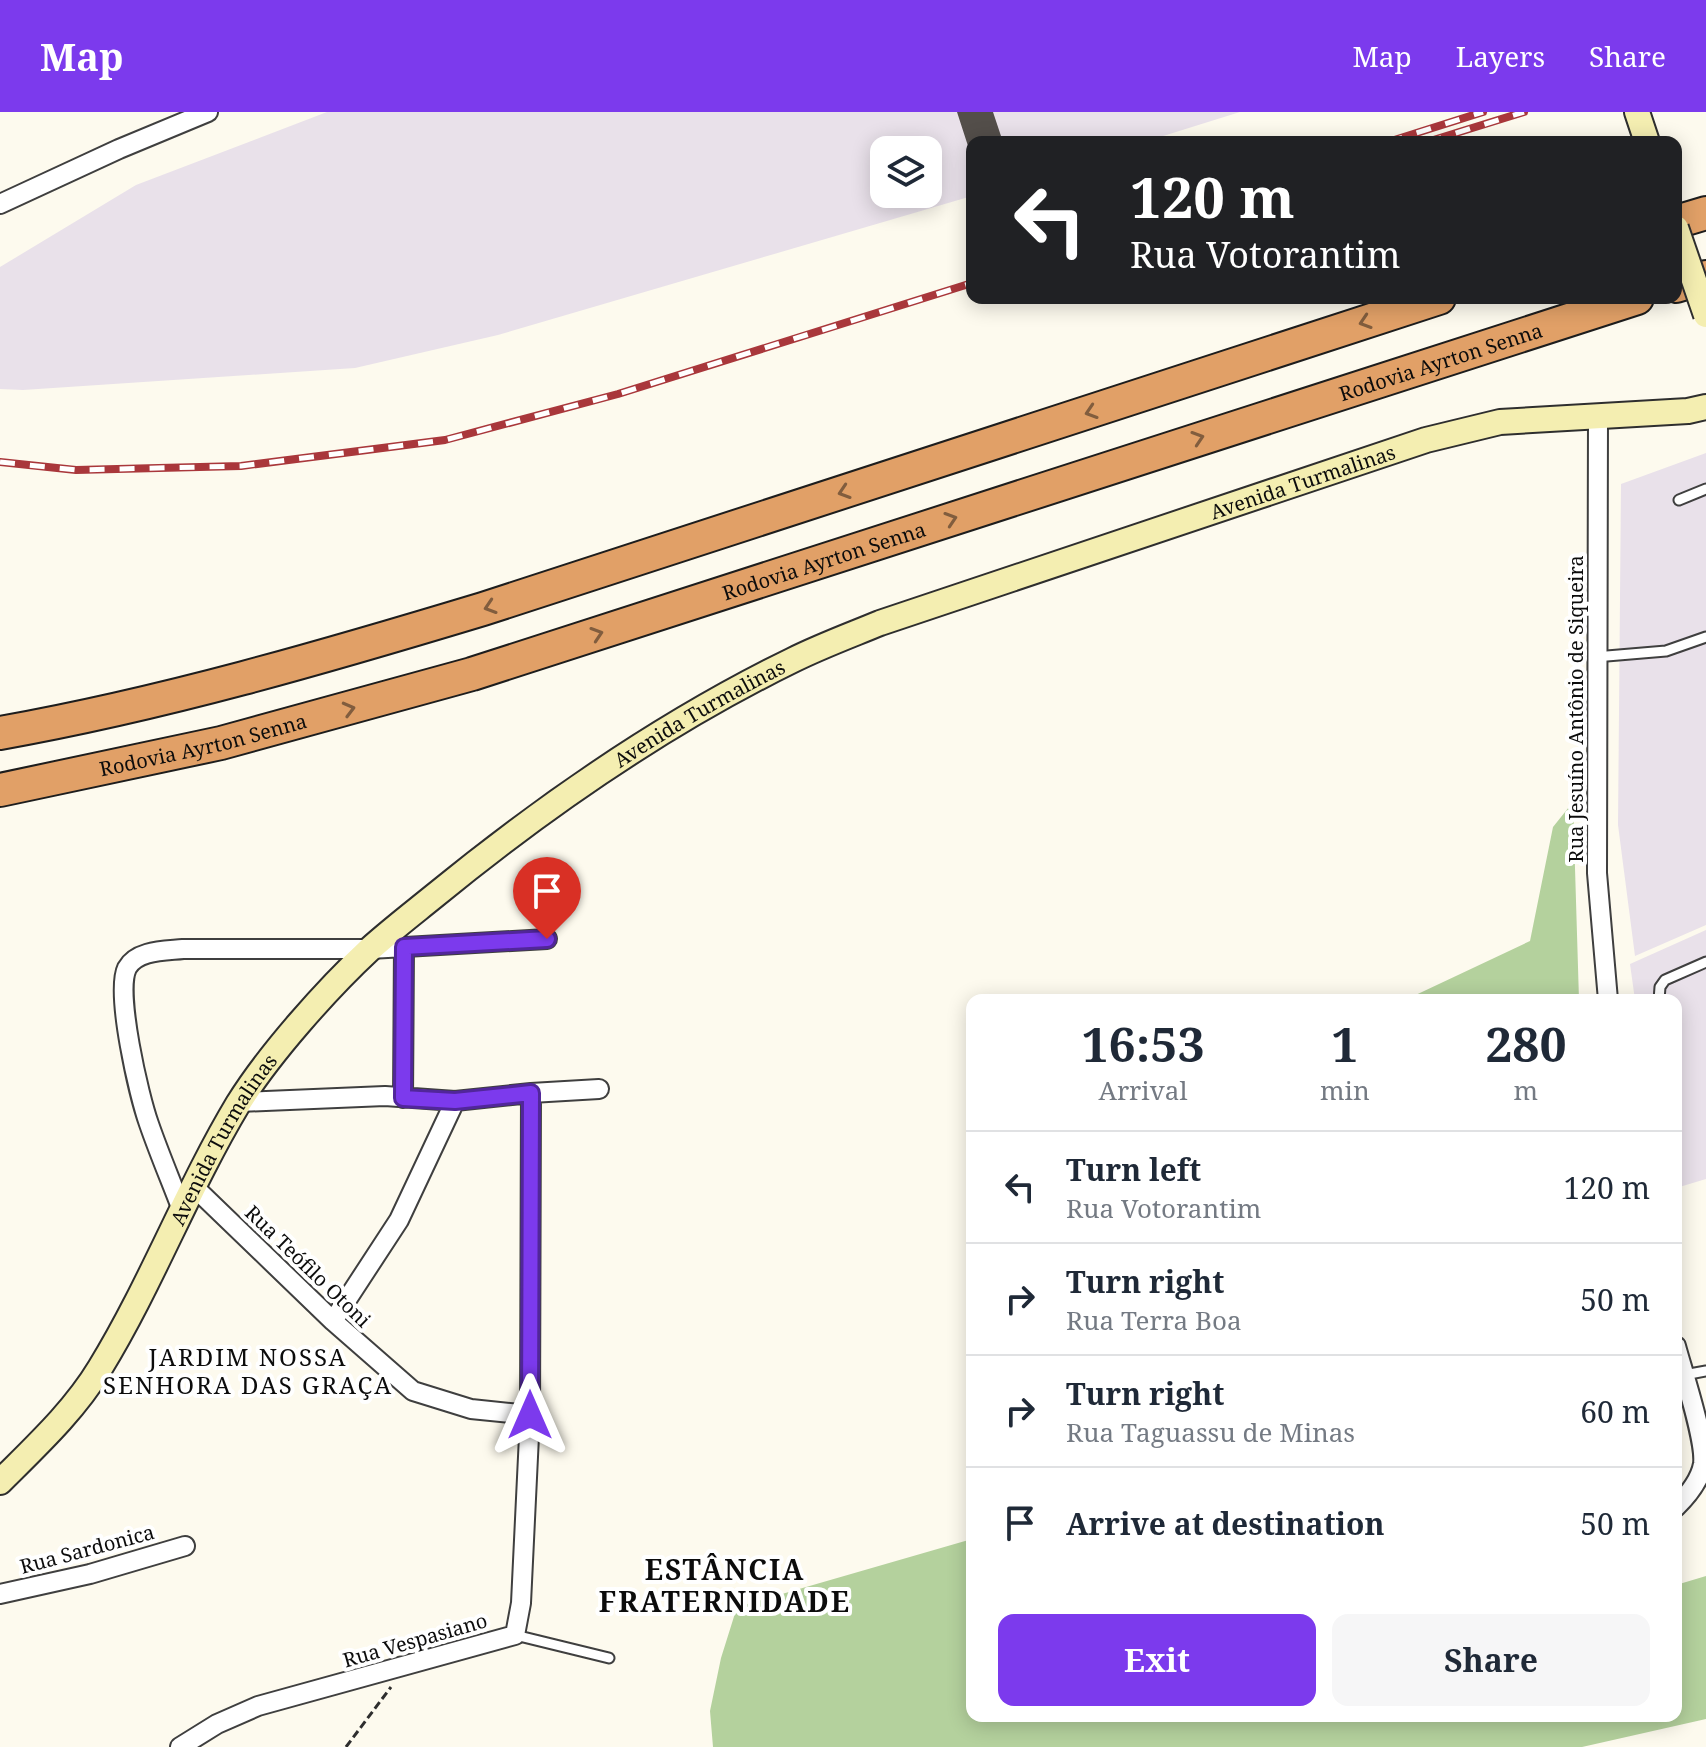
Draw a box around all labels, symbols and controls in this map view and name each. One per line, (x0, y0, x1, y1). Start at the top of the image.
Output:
text: Map (40, 30, 124, 82)
text: Map (1353, 37, 1412, 75)
text: Layers (1456, 37, 1545, 75)
text: Share (1589, 37, 1666, 75)
map controls (870, 136, 942, 208)
button: layers (870, 136, 942, 208)
text: 120 m (1130, 158, 1295, 234)
icon: left (998, 168, 1102, 272)
text: Rua Votorantim (1130, 230, 1400, 279)
one-way arrow (1359, 313, 1373, 329)
street label: Rodovia Ayrton Senna (1335, 316, 1546, 407)
one-way arrow (1085, 402, 1099, 418)
one-way arrow (1191, 432, 1205, 448)
street label: Avenida Turmalinas (1206, 438, 1399, 525)
one-way arrow (838, 483, 852, 499)
one-way arrow (943, 512, 957, 528)
street label: Rodovia Ayrton Senna (719, 515, 929, 606)
street label: Rua Jesuíno Antônio de Siqueira (1562, 555, 1589, 863)
one-way arrow (484, 597, 498, 613)
one-way arrow (590, 627, 604, 643)
street label: Avenida Turmalinas (608, 653, 789, 773)
one-way arrow (341, 702, 355, 719)
street label: Rodovia Ayrton Senna (97, 707, 310, 782)
pin (513, 857, 581, 939)
icon: arrive (525, 869, 569, 913)
text: 16:53 (1081, 1011, 1205, 1076)
text: 1 (1331, 1011, 1358, 1076)
text: 280 (1485, 1011, 1567, 1076)
street label: Avenida Turmalinas (163, 1048, 283, 1229)
text: Arrival (1099, 1072, 1187, 1108)
text: min (1320, 1072, 1370, 1108)
text: m (1514, 1072, 1538, 1108)
text: Turn left (1066, 1149, 1201, 1190)
icon: left (998, 1165, 1042, 1209)
text: 120 m (1564, 1167, 1650, 1208)
text: Rua Votorantim (1066, 1190, 1261, 1226)
street label: Rua Teófilo Otoni (239, 1199, 377, 1333)
text: Turn right (1066, 1261, 1224, 1302)
icon: right (998, 1277, 1042, 1321)
text: 50 m (1580, 1279, 1650, 1320)
text: Rua Terra Boa (1066, 1302, 1242, 1338)
district label: JARDIM NOSSA SENHORA DAS GRAÇA (103, 1340, 393, 1401)
position arrow (488, 1373, 572, 1457)
text: Turn right (1066, 1373, 1224, 1414)
icon: right (998, 1389, 1042, 1433)
text: 60 m (1580, 1391, 1650, 1432)
text: Rua Taguassu de Minas (1066, 1414, 1355, 1450)
icon: arrive (998, 1501, 1042, 1545)
text: Arrive at destination (1066, 1503, 1385, 1544)
text: 50 m (1580, 1503, 1650, 1544)
street label: Rua Sardonica (17, 1518, 157, 1580)
district label: ESTÂNCIA FRATERNIDADE (599, 1550, 851, 1620)
street label: Rua Vespasiano (340, 1606, 490, 1674)
button: Exit (998, 1614, 1316, 1706)
button: Share (1332, 1614, 1650, 1706)

